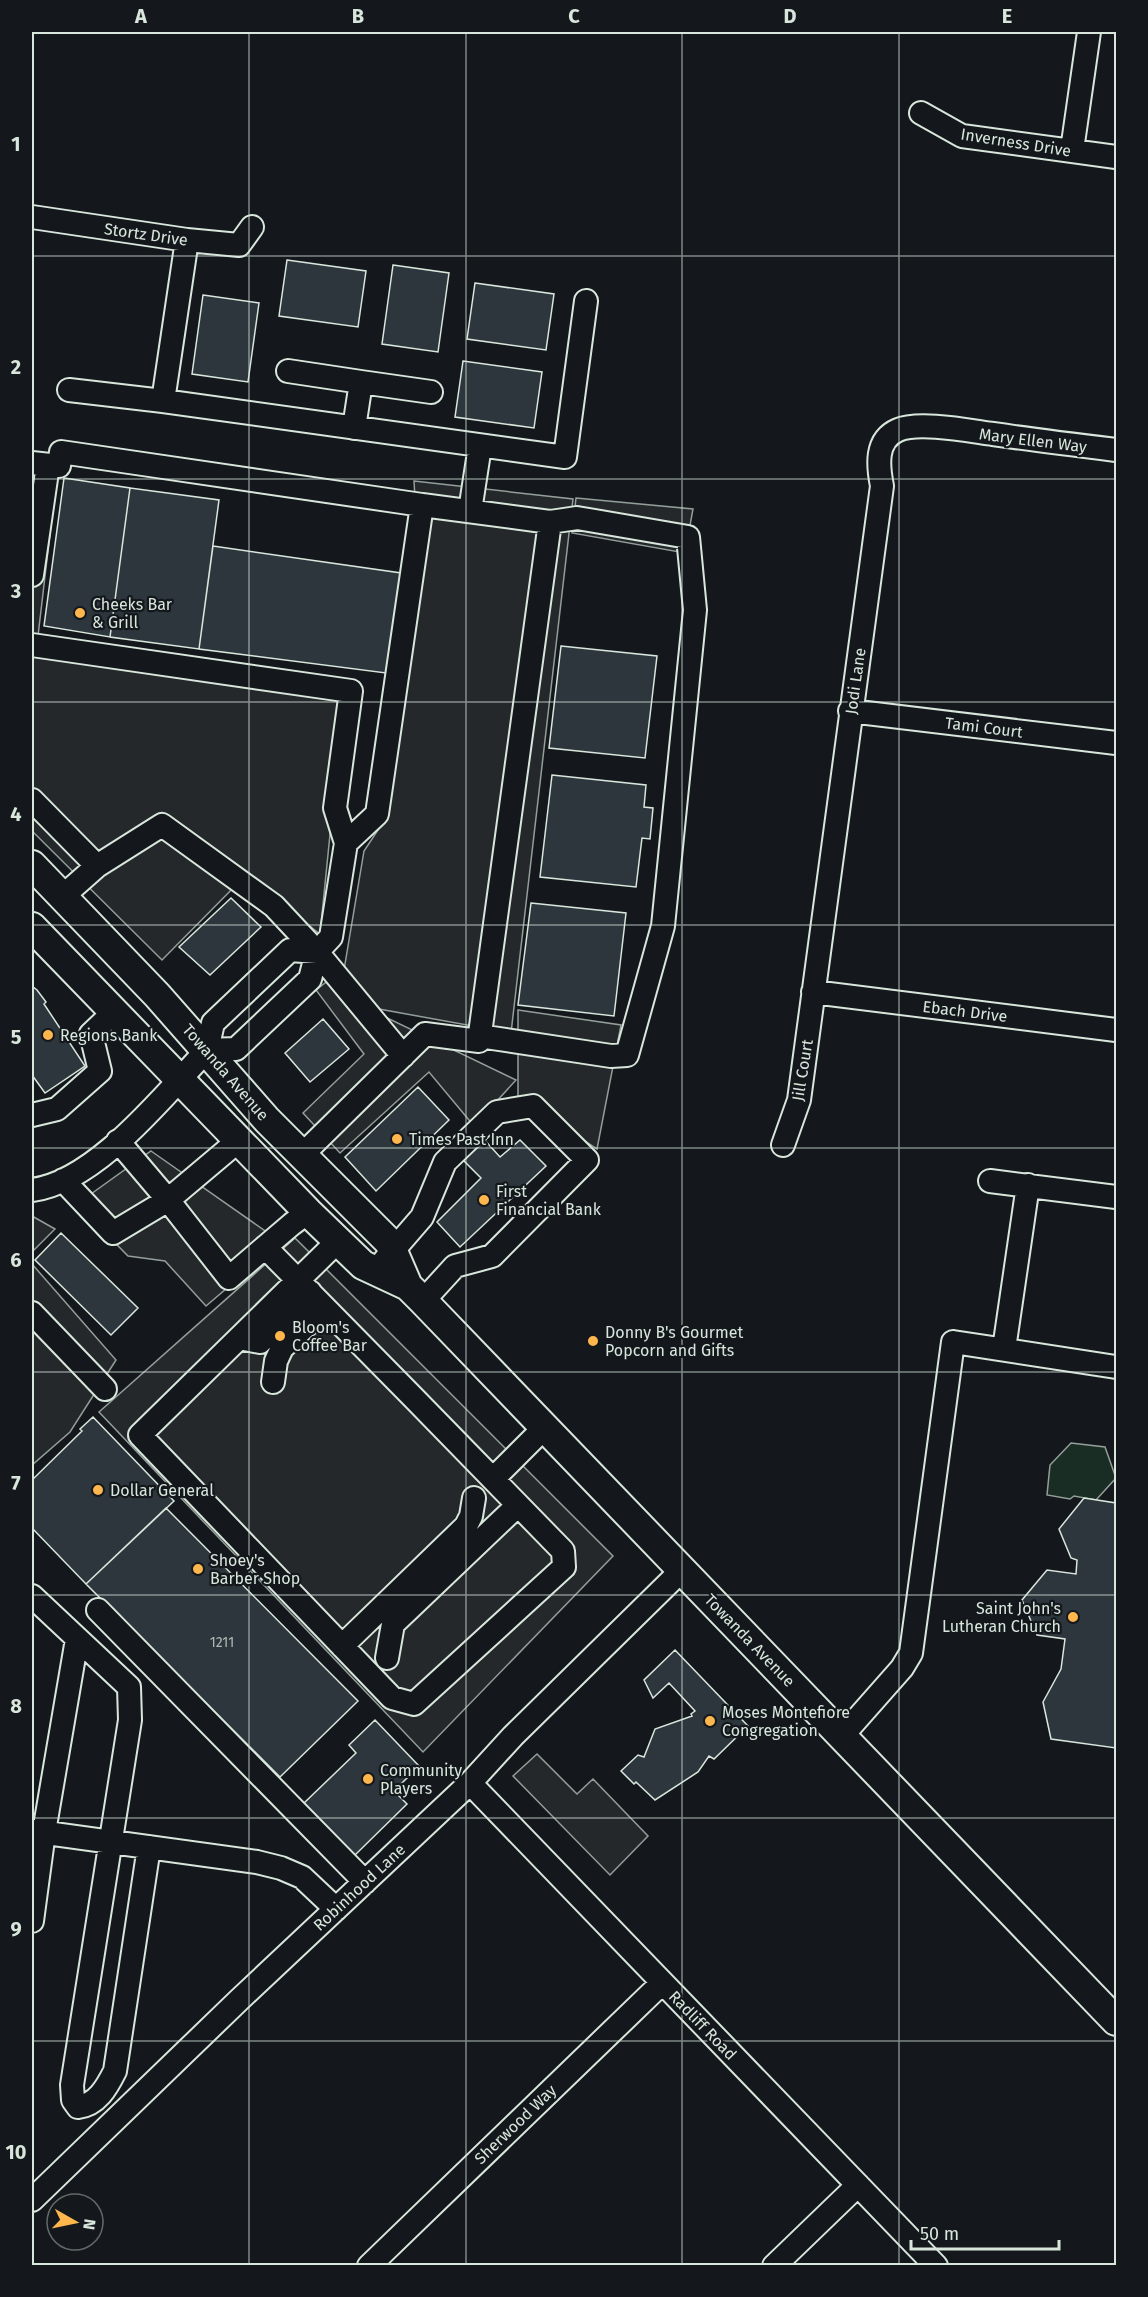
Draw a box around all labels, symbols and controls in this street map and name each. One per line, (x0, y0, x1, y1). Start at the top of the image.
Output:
text: A (134, 4, 148, 28)
text: B (352, 4, 364, 28)
text: C (568, 4, 580, 28)
text: D (783, 4, 797, 28)
text: E (1002, 4, 1012, 28)
street label: Inverness Drive (959, 124, 1072, 161)
text: 1 (11, 132, 21, 156)
street label: Stortz Drive (103, 219, 189, 250)
text: 2 (11, 355, 21, 379)
street label: Mary Ellen Way (978, 424, 1088, 457)
text: 3 (10, 579, 21, 603)
place label: Cheeks Bar & Grill (92, 595, 173, 632)
marker: Cheeks Bar & Grill (73, 606, 87, 620)
street label: Jodi Lane (841, 646, 870, 716)
street label: Tami Court (944, 713, 1024, 742)
text: 4 (10, 802, 22, 826)
street label: Ebach Drive (921, 997, 1008, 1026)
street label: Towanda Avenue (179, 1020, 273, 1124)
text: 5 (11, 1025, 22, 1049)
place label: Regions Bank (60, 1026, 158, 1045)
marker: Regions Bank (41, 1028, 55, 1042)
street label: Jill Court (788, 1038, 817, 1102)
place label: Times Past Inn (409, 1130, 514, 1149)
marker: Times Past Inn (390, 1132, 404, 1146)
place label: First Financial Bank (496, 1182, 602, 1219)
marker: First Financial Bank (477, 1193, 491, 1207)
text: 6 (10, 1248, 22, 1272)
place label: Bloom's Coffee Bar (292, 1318, 368, 1355)
place label: Donny B's Gourmet Popcorn and Gifts (605, 1323, 743, 1360)
marker: Bloom's Coffee Bar (273, 1329, 287, 1343)
marker: Donny B's Gourmet Popcorn and Gifts (586, 1334, 600, 1348)
text: 7 (11, 1471, 21, 1495)
place label: Dollar General (110, 1481, 214, 1500)
marker: Dollar General (91, 1483, 105, 1497)
place label: Shoey's Barber Shop (210, 1551, 300, 1588)
marker: Shoey's Barber Shop (191, 1562, 205, 1576)
street label: Towanda Avenue (701, 1590, 799, 1691)
place label: Saint John's Lutheran Church (942, 1599, 1061, 1636)
marker: Saint John's Lutheran Church (1066, 1610, 1080, 1624)
house number: 1211 (210, 1634, 234, 1651)
text: 8 (10, 1694, 22, 1718)
place label: Moses Montefiore Congregation (722, 1703, 850, 1740)
marker: Moses Montefiore Congregation (703, 1714, 717, 1728)
place label: Community Players (380, 1761, 462, 1798)
marker: Community Players (361, 1772, 375, 1786)
street label: Robinhood Lane (309, 1840, 409, 1935)
text: 9 (10, 1917, 22, 1941)
street label: Radliff Road (665, 1987, 740, 2064)
street label: Sherwood Way (471, 2081, 560, 2168)
text: 10 (6, 2140, 26, 2164)
north arrow (45, 2192, 105, 2252)
scale bar (911, 2213, 1060, 2251)
text: N (79, 2218, 100, 2231)
text: 50 m (920, 2223, 959, 2245)

